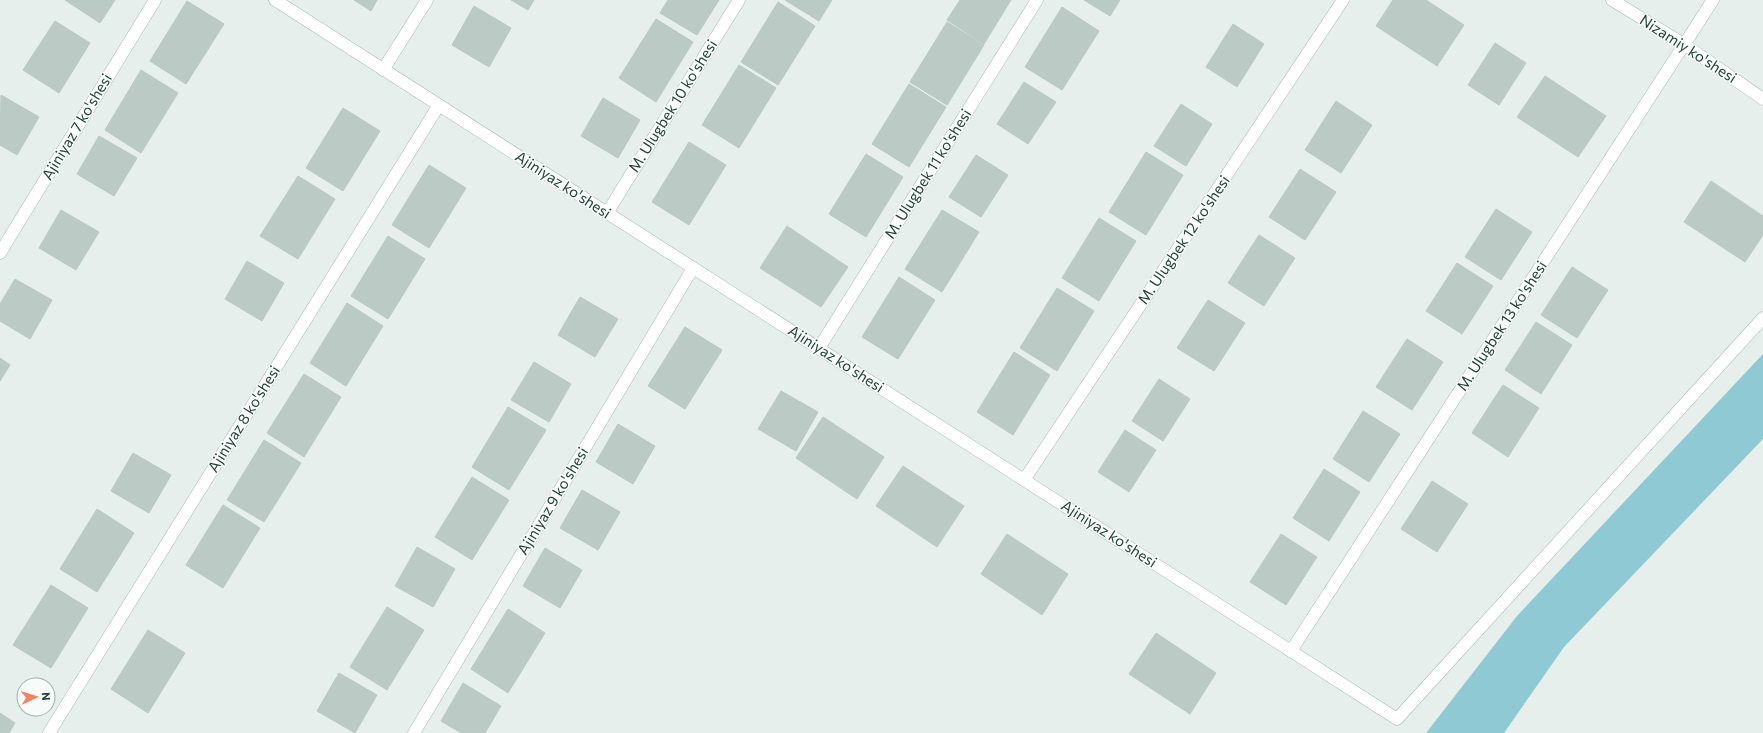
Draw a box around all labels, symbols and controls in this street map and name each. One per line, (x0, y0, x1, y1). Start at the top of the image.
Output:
street label: Nizamiy ko'shesi (1637, 10, 1740, 86)
street label: M. Ulugbek 10 ko'shesi (624, 36, 720, 175)
street label: Ajiniyaz 7 ko'shesi (37, 70, 115, 183)
street label: M. Ulugbek 11 ko'shesi (880, 105, 974, 242)
street label: Ajiniyaz ko'shesi (512, 147, 615, 222)
street label: M. Ulugbek 12 ko'shesi (1133, 172, 1233, 307)
street label: M. Ulugbek 13 ko'shesi (1452, 257, 1550, 394)
street label: Ajiniyaz ko'shesi (785, 321, 888, 396)
street label: Ajiniyaz 8 ko'shesi (203, 362, 283, 475)
street label: Ajiniyaz 9 ko'shesi (513, 444, 591, 557)
street label: Ajiniyaz ko'shesi (1058, 496, 1161, 571)
north arrow (16, 677, 56, 717)
text: N (40, 692, 53, 701)

